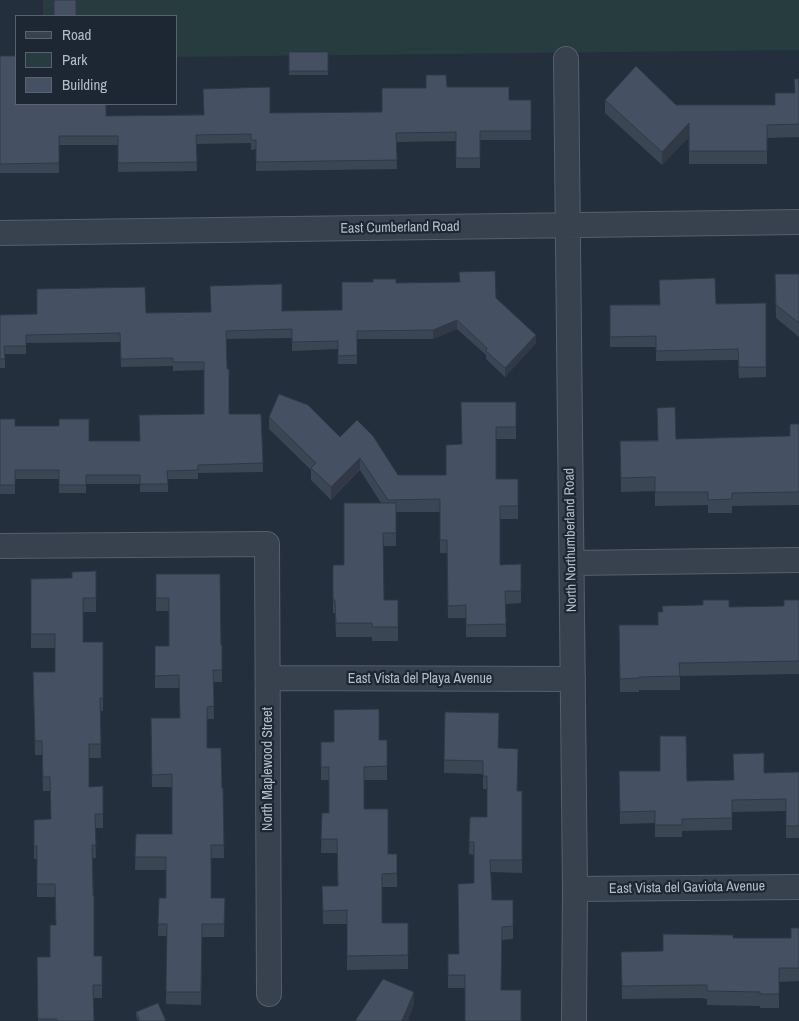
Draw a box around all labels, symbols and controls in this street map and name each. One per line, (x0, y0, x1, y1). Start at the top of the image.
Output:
legend (15, 15, 178, 105)
text: Road (62, 24, 91, 45)
text: Park (62, 49, 87, 70)
text: Building (62, 74, 107, 95)
street label: East Cumberland Road (340, 219, 460, 237)
street label: North Northumberland Road (561, 468, 581, 612)
street label: East Vista del Playa Avenue (348, 671, 492, 687)
street label: North Maplewood Street (260, 707, 276, 831)
street label: East Vista del Gaviota Avenue (609, 878, 765, 898)

